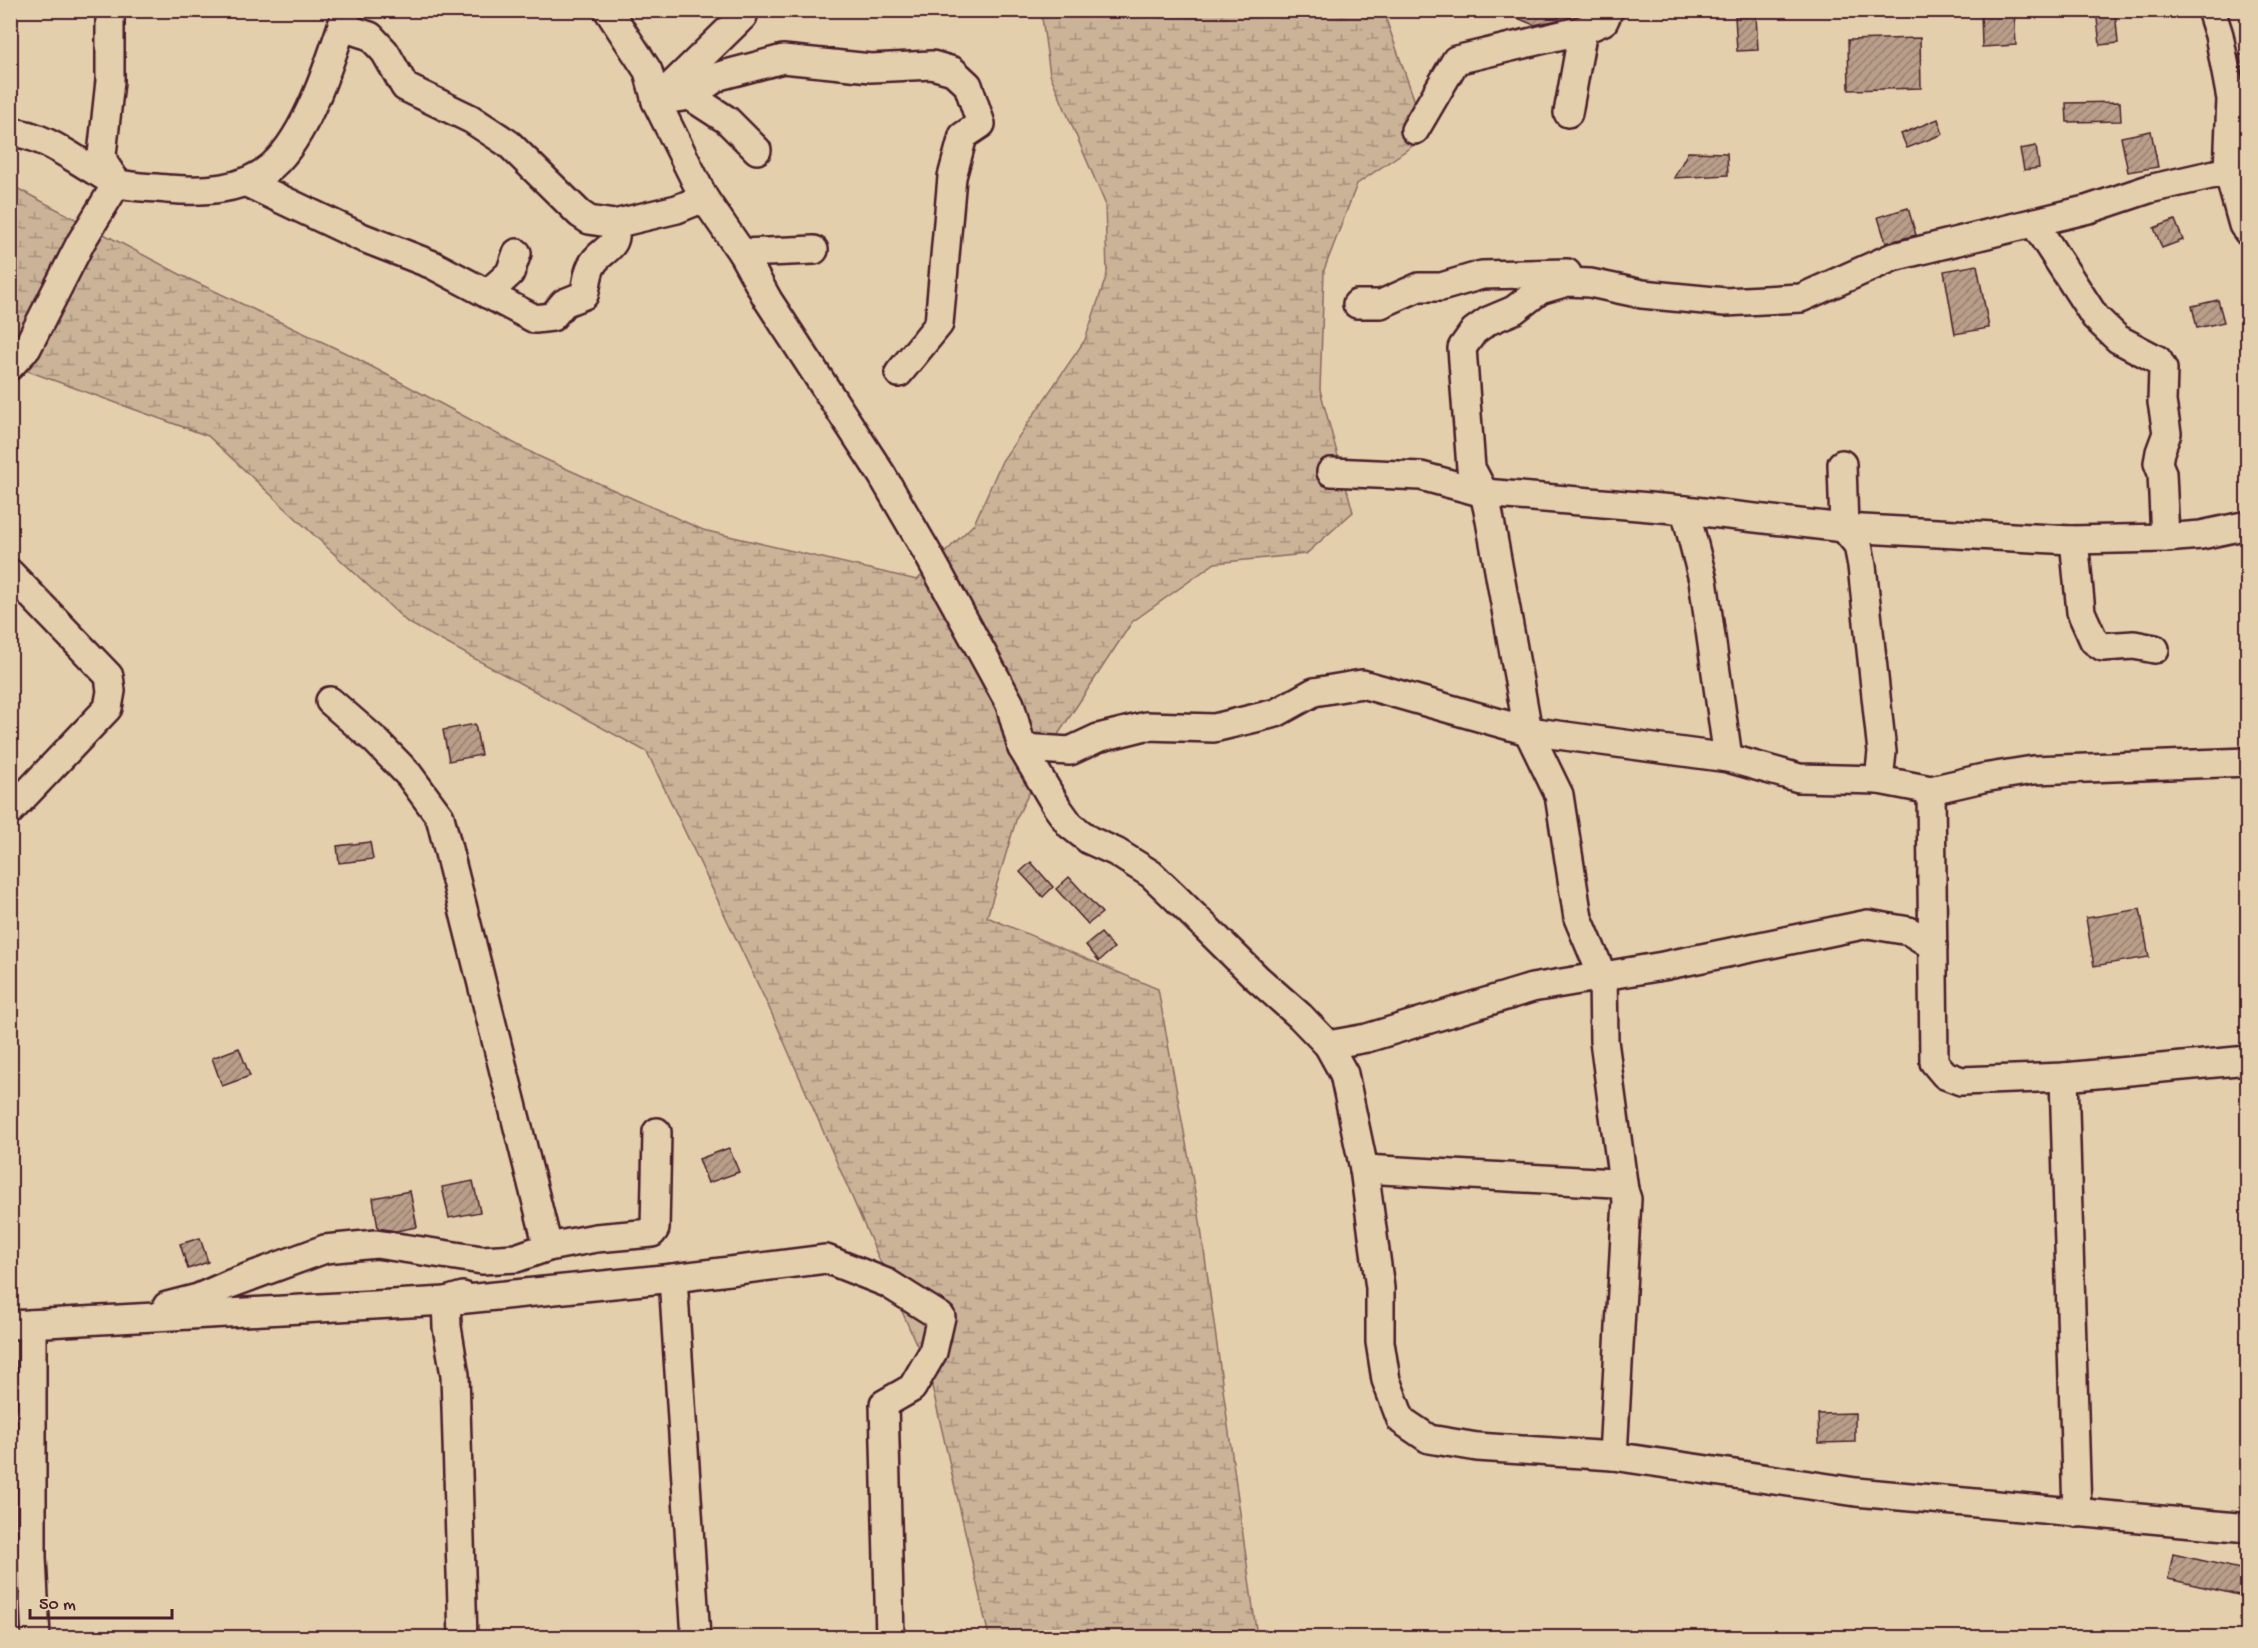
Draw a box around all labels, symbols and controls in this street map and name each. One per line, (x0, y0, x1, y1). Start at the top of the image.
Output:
scale bar (30, 1582, 172, 1620)
text: 50 m (39, 1595, 76, 1616)

